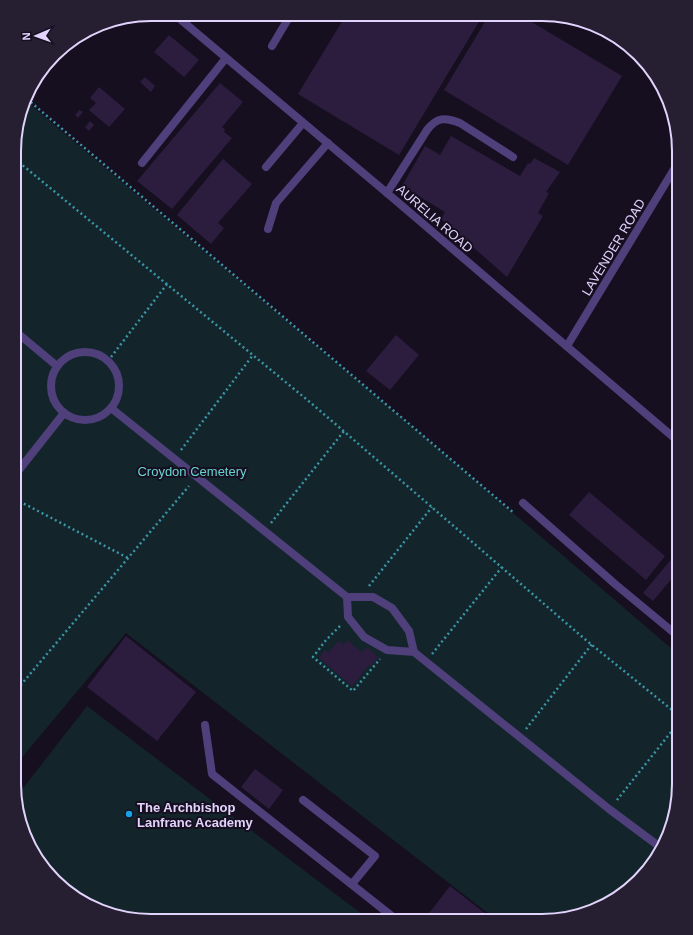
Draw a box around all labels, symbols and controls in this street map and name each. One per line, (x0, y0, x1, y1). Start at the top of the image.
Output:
north arrow (16, 16, 56, 56)
text: N (20, 32, 32, 41)
street label: AURELIA ROAD (393, 181, 476, 256)
street label: LAVENDER ROAD (579, 196, 648, 298)
park label: Croydon Cemetery (137, 464, 247, 479)
place label: The Archbishop Lanfranc Academy (137, 800, 254, 830)
marker: The Archbishop Lanfranc Academy (124, 809, 134, 819)

